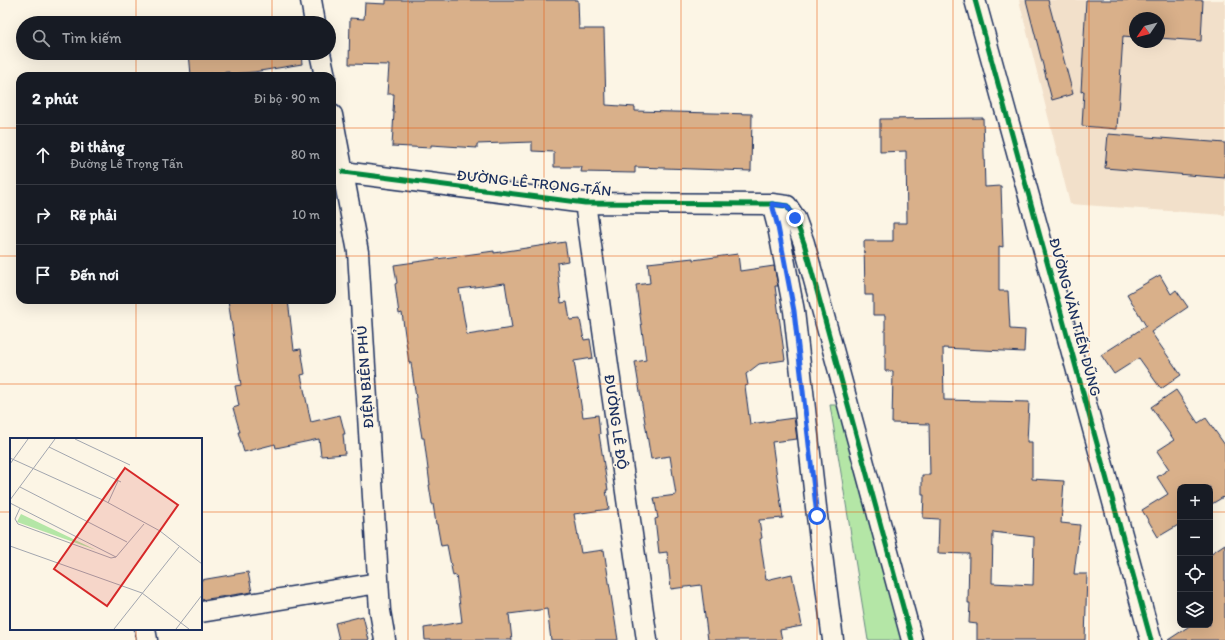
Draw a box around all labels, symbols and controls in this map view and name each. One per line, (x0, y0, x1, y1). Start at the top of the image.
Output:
north arrow (1129, 12, 1165, 48)
search box (16, 16, 336, 60)
icon: search (30, 27, 52, 49)
text: Tìm kiếm (62, 29, 122, 47)
text: 2 phút (32, 88, 78, 108)
text: Đi bộ · 90 m (254, 91, 320, 106)
text: Đi thẳng (70, 138, 125, 156)
icon: ahead (32, 144, 54, 166)
text: 80 m (291, 147, 320, 162)
text: Đường Lê Trọng Tấn (70, 156, 183, 171)
street label: ĐƯỜNG LÊ TRỌNG TẤN (456, 165, 612, 200)
icon: right (32, 204, 54, 226)
text: Rẽ phải (70, 206, 117, 224)
text: 10 m (292, 207, 320, 222)
route end (786, 209, 804, 227)
street label: ĐƯỜNG VĂN TIẾN DŨNG (1045, 235, 1106, 398)
icon: arrive (32, 264, 54, 286)
text: Đến nơi (70, 266, 119, 284)
street label: ĐIỆN BIÊN PHỦ (351, 325, 378, 429)
street label: ĐƯỜNG LÊ ĐỘ (600, 373, 632, 471)
inset map (10, 438, 202, 630)
map controls (1177, 484, 1213, 628)
button: + (1177, 484, 1213, 520)
route start (808, 507, 826, 525)
button: − (1177, 520, 1213, 556)
button: locate (1177, 556, 1213, 592)
button: layers (1177, 592, 1213, 628)

